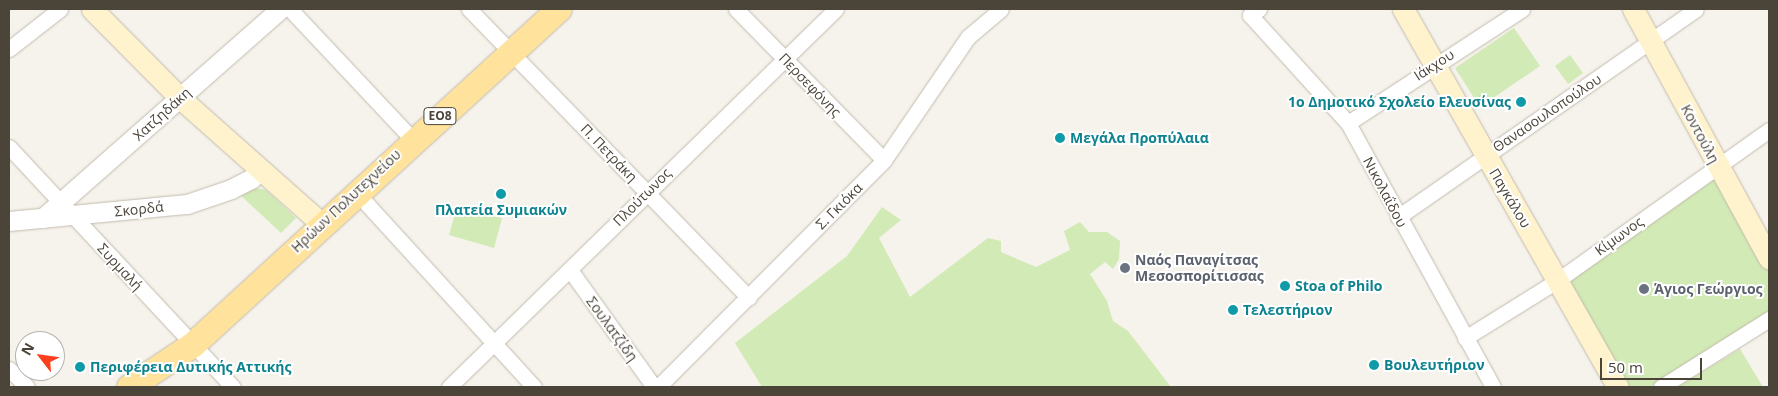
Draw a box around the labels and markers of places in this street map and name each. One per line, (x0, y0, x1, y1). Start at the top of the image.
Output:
place label: 1ο Δημοτικό Σχολείο Ελευσίνας (1288, 94, 1511, 110)
marker: 1ο Δημοτικό Σχολείο Ελευσίνας (1515, 96, 1527, 108)
place label: Μεγάλα Προπύλαια (1070, 130, 1209, 146)
marker: Μεγάλα Προπύλαια (1054, 132, 1066, 144)
marker: Πλατεία Συμιακών (495, 188, 507, 200)
place label: Πλατεία Συμιακών (435, 202, 567, 218)
place label: Ναός Παναγίτσας Μεσοσπορίτισσας (1135, 252, 1264, 284)
marker: Ναός Παναγίτσας Μεσοσπορίτισσας (1119, 262, 1131, 274)
place label: Stoa of Philo (1295, 278, 1382, 294)
marker: Stoa of Philo (1279, 280, 1291, 292)
place label: Άγιος Γεώργιος (1654, 281, 1763, 297)
marker: Άγιος Γεώργιος (1638, 283, 1650, 295)
place label: Τελεστήριον (1243, 302, 1332, 318)
marker: Τελεστήριον (1227, 304, 1239, 316)
place label: Βουλευτήριον (1384, 357, 1485, 373)
place label: Περιφέρεια Δυτικής Αττικής (90, 359, 291, 375)
marker: Βουλευτήριον (1368, 359, 1380, 371)
marker: Περιφέρεια Δυτικής Αττικής (74, 361, 86, 373)

